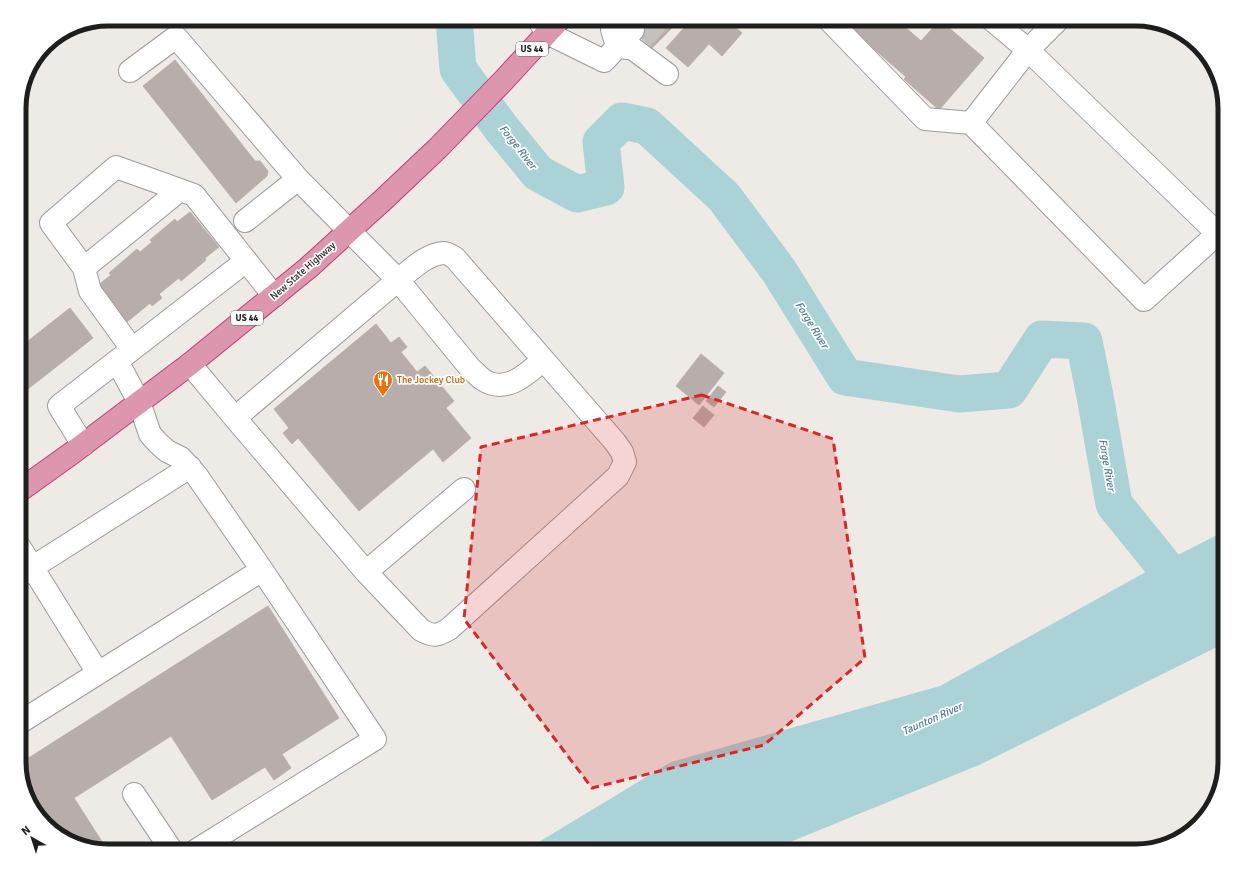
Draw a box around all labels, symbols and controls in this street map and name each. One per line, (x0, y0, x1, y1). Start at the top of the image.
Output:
road number: US 44 (516, 42, 548, 56)
water label: Forge River (497, 122, 541, 173)
street label: New State Highway (268, 239, 338, 303)
water label: Forge River (793, 299, 833, 352)
road number: US 44 (231, 311, 263, 325)
restaurant icon: The Jockey Club (372, 369, 394, 397)
place label: The Jockey Club (397, 374, 465, 386)
water label: Forge River (1096, 438, 1118, 494)
water label: Taunton River (900, 699, 966, 738)
north arrow (12, 818, 52, 858)
text: N (19, 823, 33, 838)

